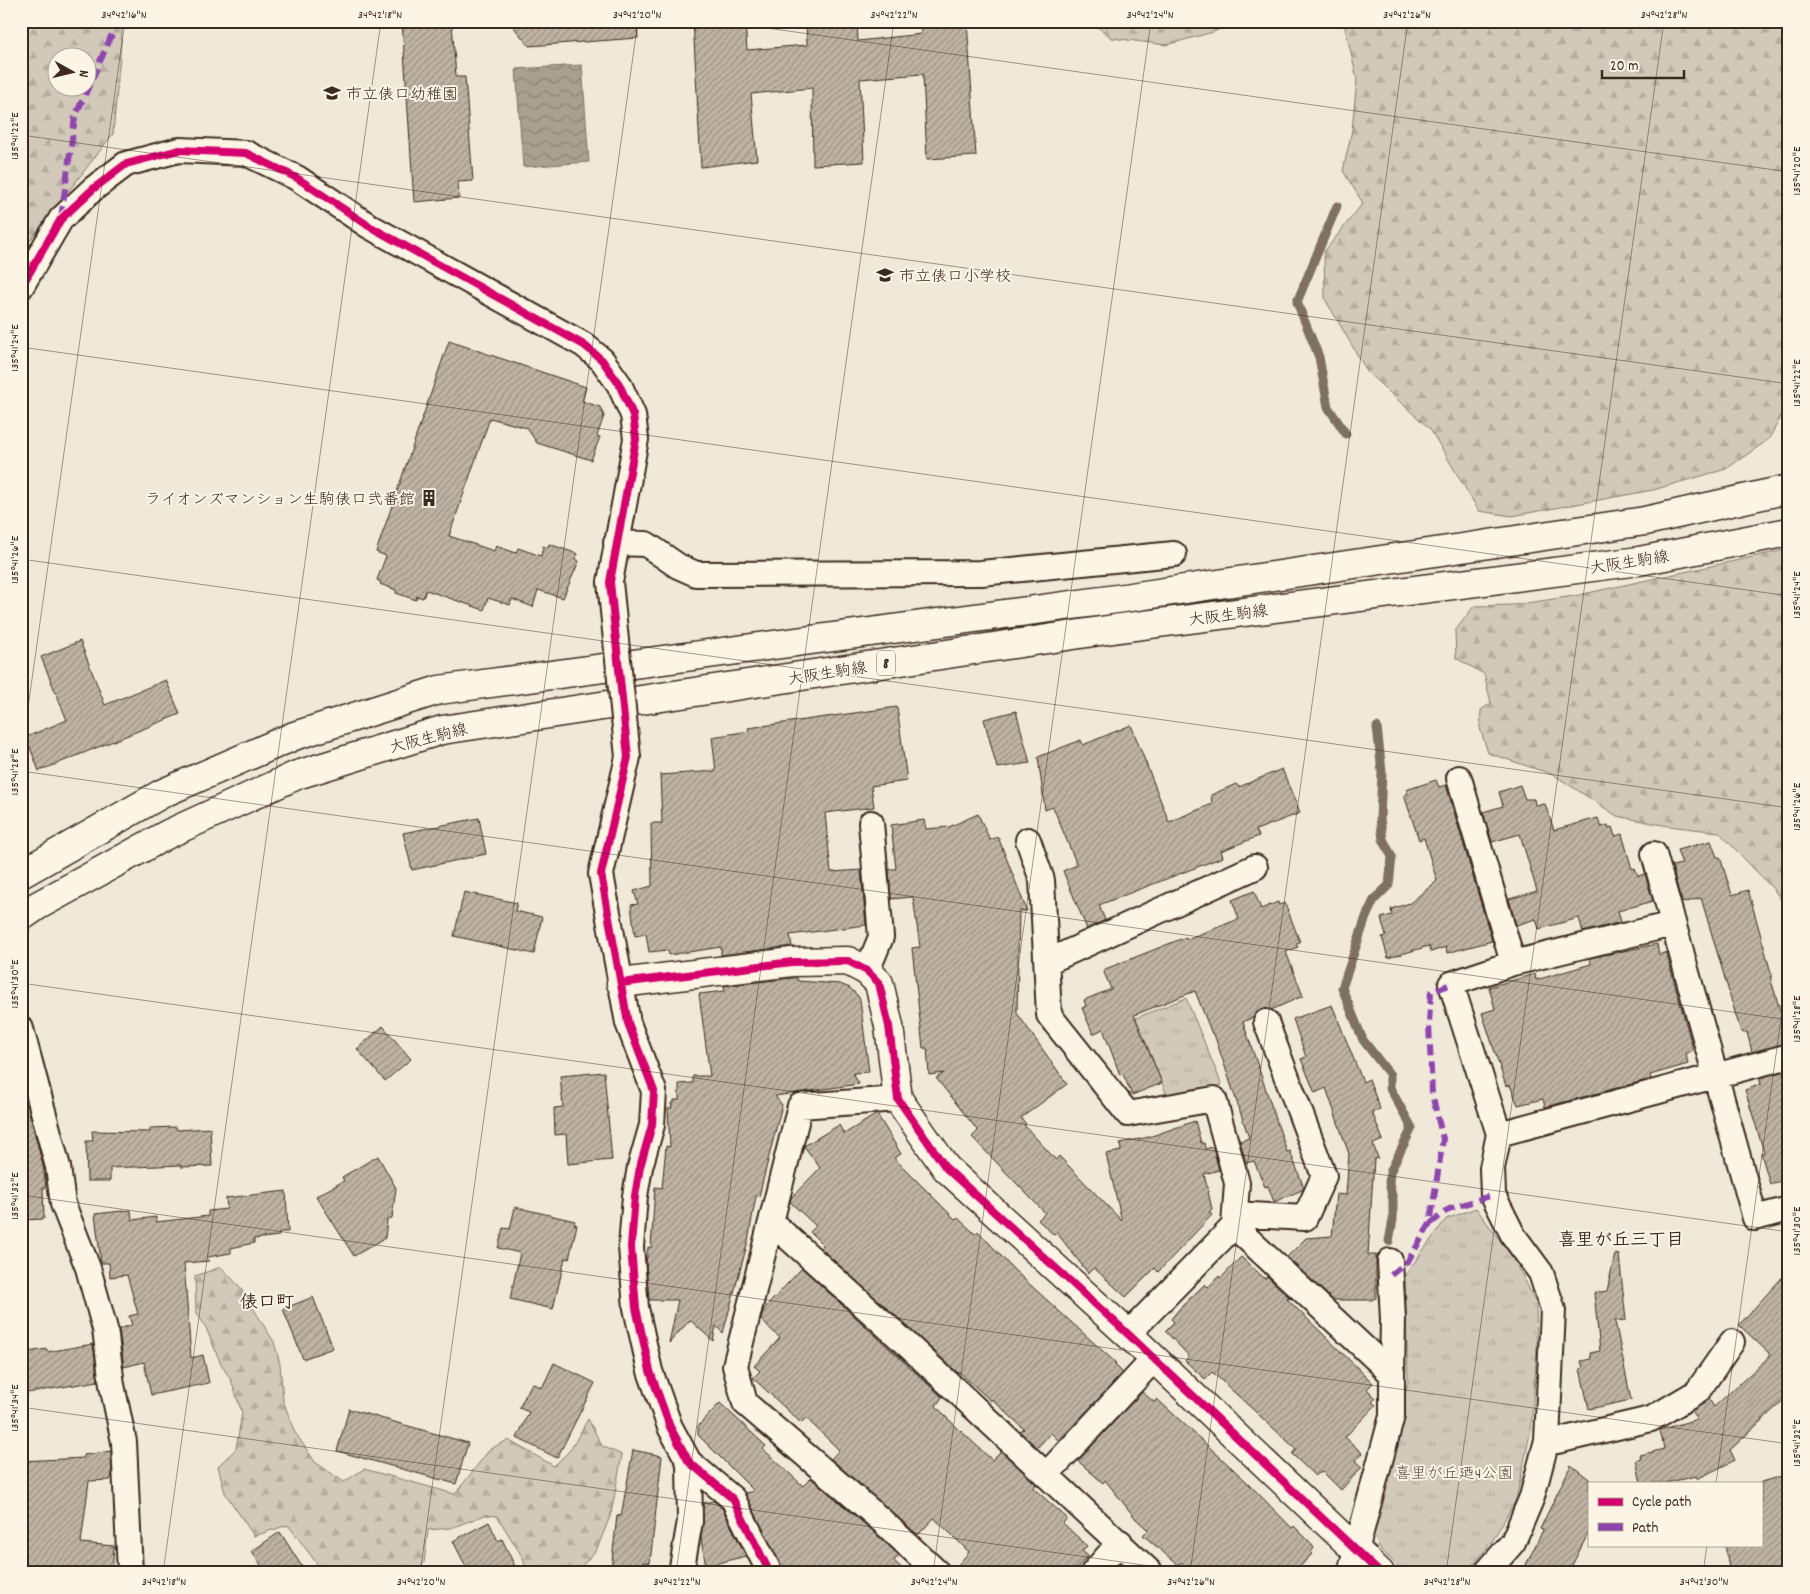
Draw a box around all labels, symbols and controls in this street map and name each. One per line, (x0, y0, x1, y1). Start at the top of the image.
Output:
text: 34°42'16"N (101, 7, 147, 24)
text: 34°42'18"N (358, 7, 402, 24)
text: 34°42'20"N (613, 7, 661, 24)
text: 34°42'22"N (870, 7, 918, 24)
text: 34°42'24"N (1126, 7, 1174, 24)
text: 34°42'26"N (1383, 7, 1431, 24)
text: 34°42'28"N (1640, 7, 1688, 24)
north arrow (48, 48, 98, 98)
scale bar (1602, 48, 1685, 80)
text: 20 m (1610, 56, 1638, 78)
text: N (72, 69, 93, 78)
school or university icon: 市立俵口幼稚園 (322, 83, 342, 103)
place label: 市立俵口幼稚園 (346, 84, 458, 107)
text: 135°41'22"E (7, 112, 24, 160)
text: 135°41'20"E (1789, 146, 1806, 195)
school or university icon: 市立俵口小学校 (875, 265, 895, 285)
place label: 市立俵口小学校 (899, 266, 1011, 289)
text: 135°41'24"E (7, 324, 24, 372)
text: 135°41'22"E (1789, 359, 1806, 407)
building icon: ライオンズマンション生駒俵口弐番館 (419, 488, 439, 508)
place label: ライオンズマンション生駒俵口弐番館 (145, 489, 415, 512)
text: 135°41'26"E (7, 535, 24, 584)
street label: 大阪生駒線 (1588, 546, 1671, 581)
text: 135°41'24"E (1789, 571, 1806, 619)
street label: 大阪生駒線 (1187, 600, 1269, 633)
road number: 8 (877, 650, 895, 676)
street label: 大阪生駒線 (786, 657, 869, 692)
street label: 大阪生駒線 (387, 719, 470, 760)
text: 135°41'28"E (7, 748, 24, 796)
text: 135°41'26"E (1789, 782, 1806, 831)
text: 135°41'30"E (7, 959, 24, 1008)
text: 135°41'28"E (1789, 995, 1806, 1043)
text: 135°41'32"E (7, 1172, 24, 1220)
text: 135°41'30"E (1789, 1206, 1806, 1255)
district label: 喜里が丘三丁目 (1558, 1229, 1684, 1254)
district label: 俵口町 (240, 1291, 294, 1316)
text: 135°41'34"E (7, 1384, 24, 1432)
text: 135°41'32"E (1789, 1419, 1806, 1467)
park label: 喜里が丘廼4公園 (1395, 1463, 1513, 1486)
legend (1588, 1482, 1762, 1546)
text: Cycle path (1632, 1492, 1692, 1514)
text: Path (1632, 1518, 1658, 1540)
text: 34°42'18"N (142, 1574, 186, 1591)
text: 34°42'20"N (397, 1574, 445, 1591)
text: 34°42'22"N (653, 1574, 701, 1591)
text: 34°42'24"N (910, 1574, 958, 1591)
text: 34°42'26"N (1167, 1574, 1215, 1591)
text: 34°42'28"N (1423, 1574, 1471, 1591)
text: 34°42'30"N (1680, 1574, 1728, 1591)

